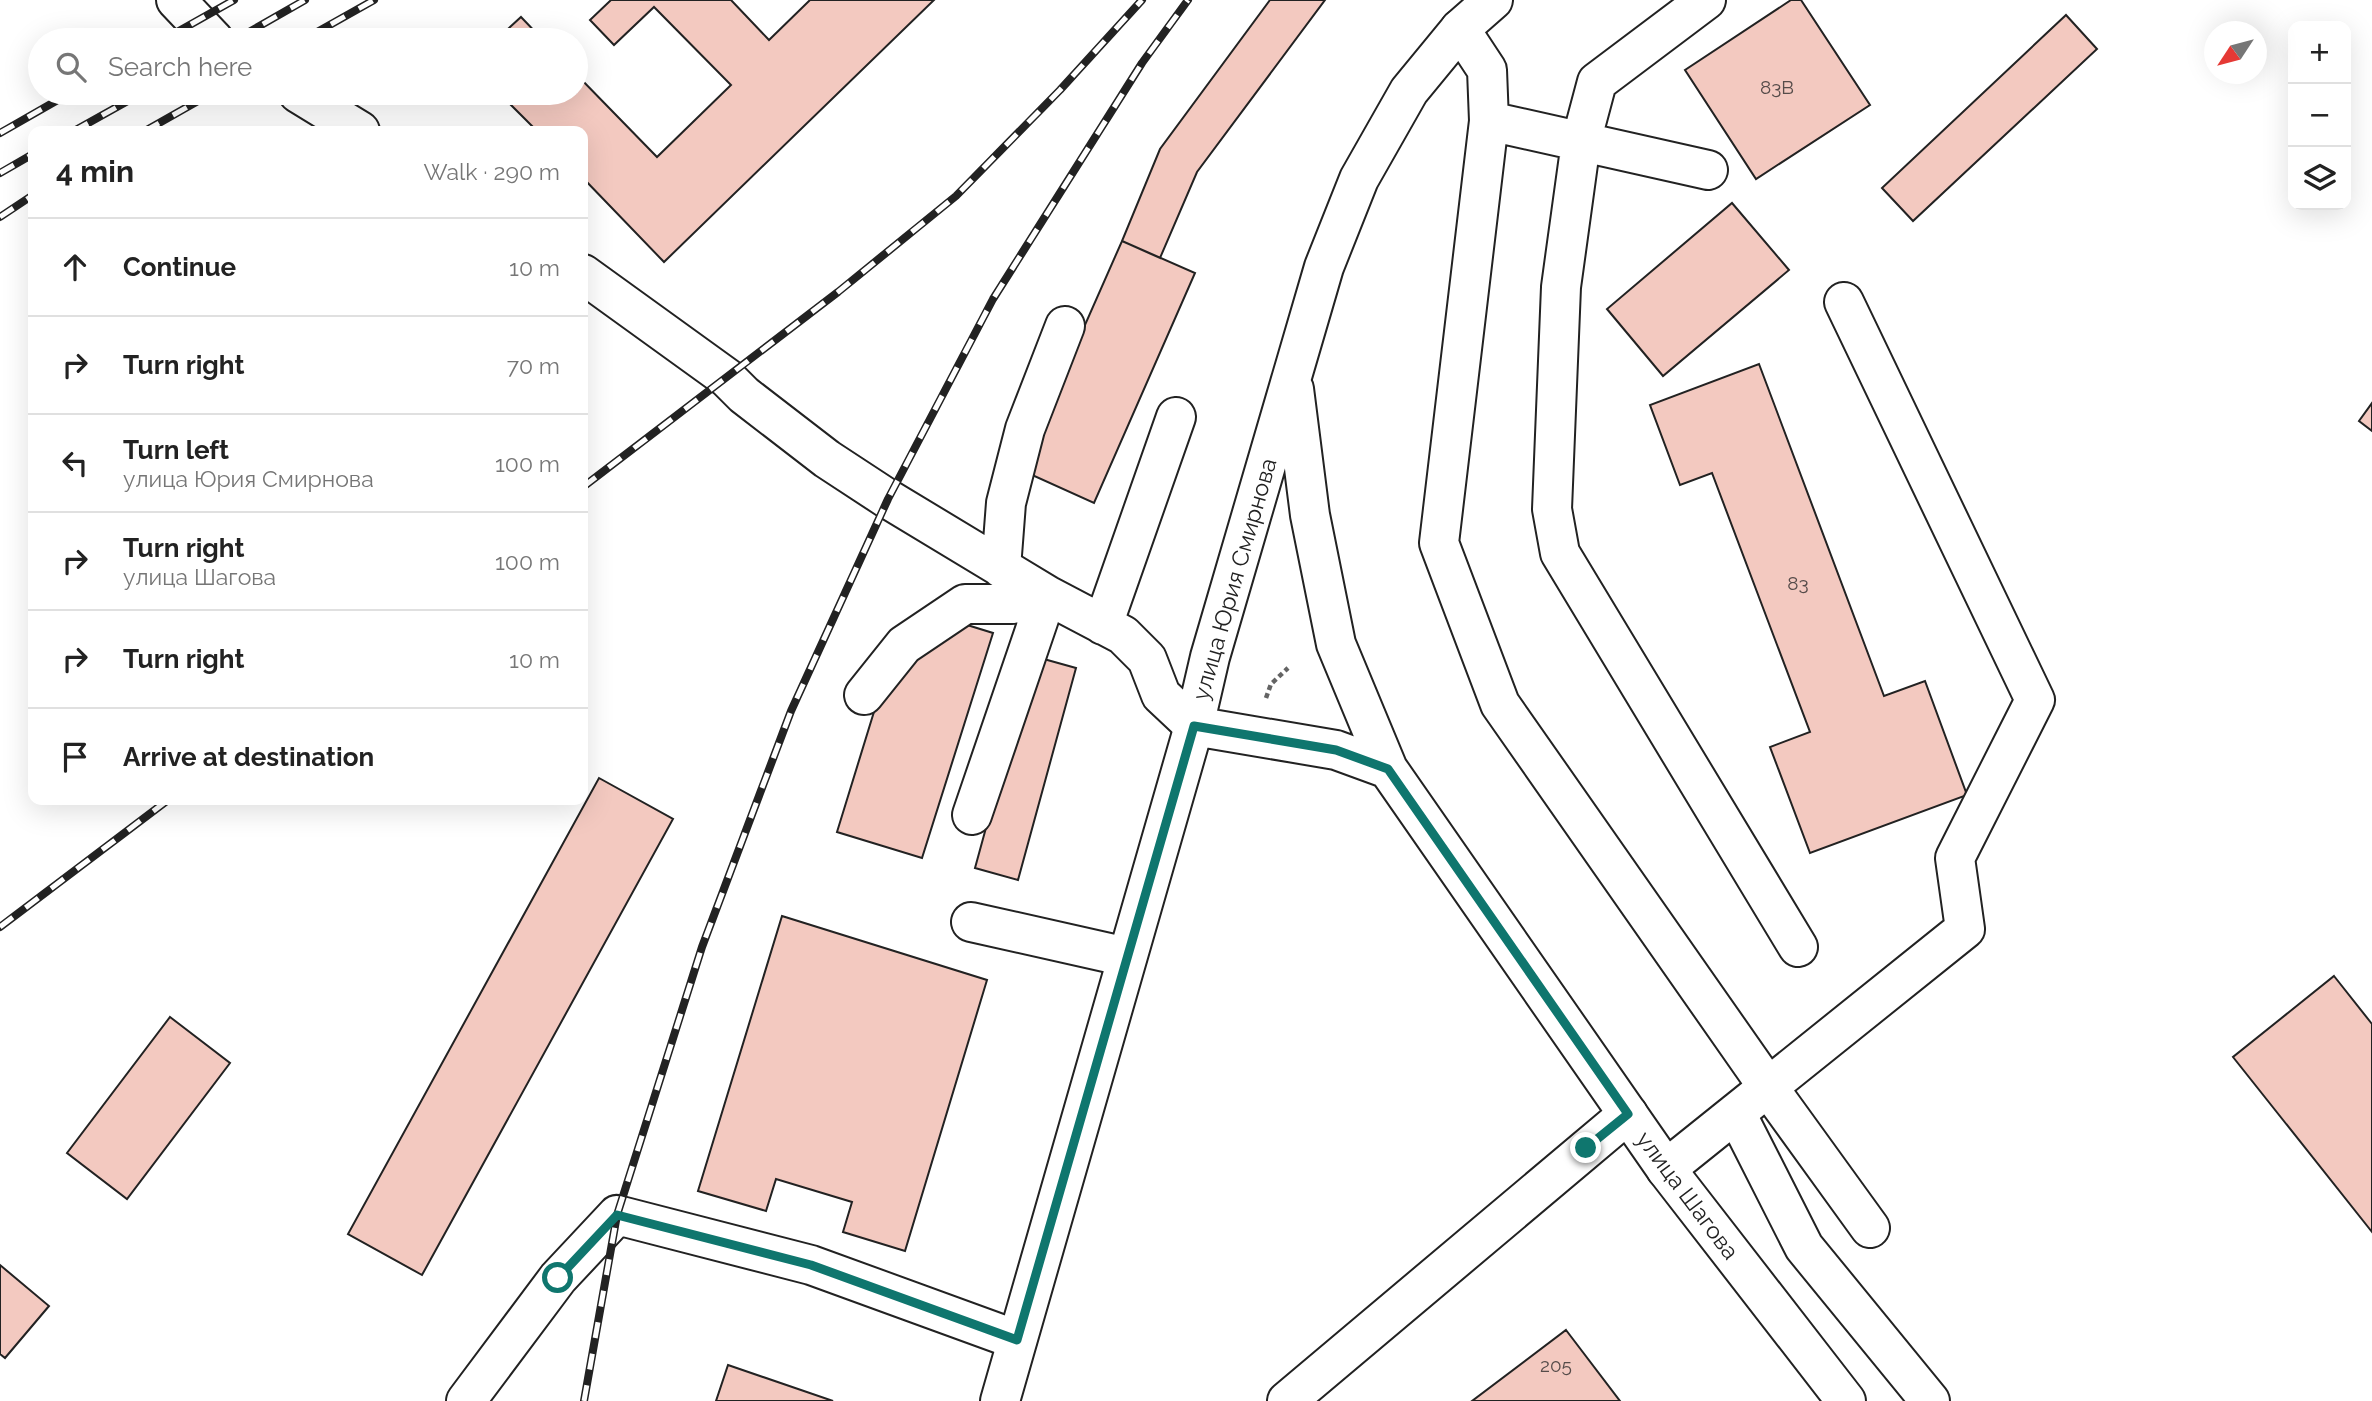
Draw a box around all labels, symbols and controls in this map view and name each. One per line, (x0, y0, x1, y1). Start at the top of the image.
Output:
north arrow (2204, 21, 2267, 84)
map controls (2288, 21, 2351, 210)
button: + (2288, 21, 2351, 84)
search box (28, 28, 588, 105)
icon: search (52, 48, 90, 86)
text: Search here (108, 52, 252, 82)
house number: 83В (1760, 76, 1794, 98)
button: − (2288, 84, 2351, 147)
button: layers (2288, 147, 2351, 210)
text: 4 min (56, 154, 134, 189)
text: Walk · 290 m (424, 158, 560, 185)
icon: ahead (56, 248, 94, 286)
text: Continue (123, 252, 236, 282)
text: 10 m (509, 254, 560, 281)
icon: right (56, 346, 94, 384)
text: Turn right (123, 350, 244, 380)
text: 70 m (507, 352, 560, 379)
text: Turn left (123, 435, 229, 465)
icon: left (56, 444, 94, 482)
text: 100 m (495, 450, 560, 477)
street label: улица Юрия Смирнова (1186, 455, 1282, 703)
text: улица Юрия Смирнова (123, 465, 374, 492)
text: Turn right (123, 533, 244, 563)
icon: right (56, 542, 94, 580)
text: 100 m (495, 548, 560, 575)
text: улица Шагова (123, 563, 276, 590)
house number: 83 (1787, 572, 1809, 594)
icon: right (56, 640, 94, 678)
text: Turn right (123, 644, 244, 674)
text: 10 m (509, 646, 560, 673)
icon: arrive (56, 738, 94, 776)
text: Arrive at destination (123, 742, 374, 772)
street label: улица Шагова (1631, 1126, 1745, 1264)
route end (1570, 1132, 1601, 1163)
route start (542, 1262, 573, 1293)
house number: 205 (1540, 1354, 1572, 1376)

